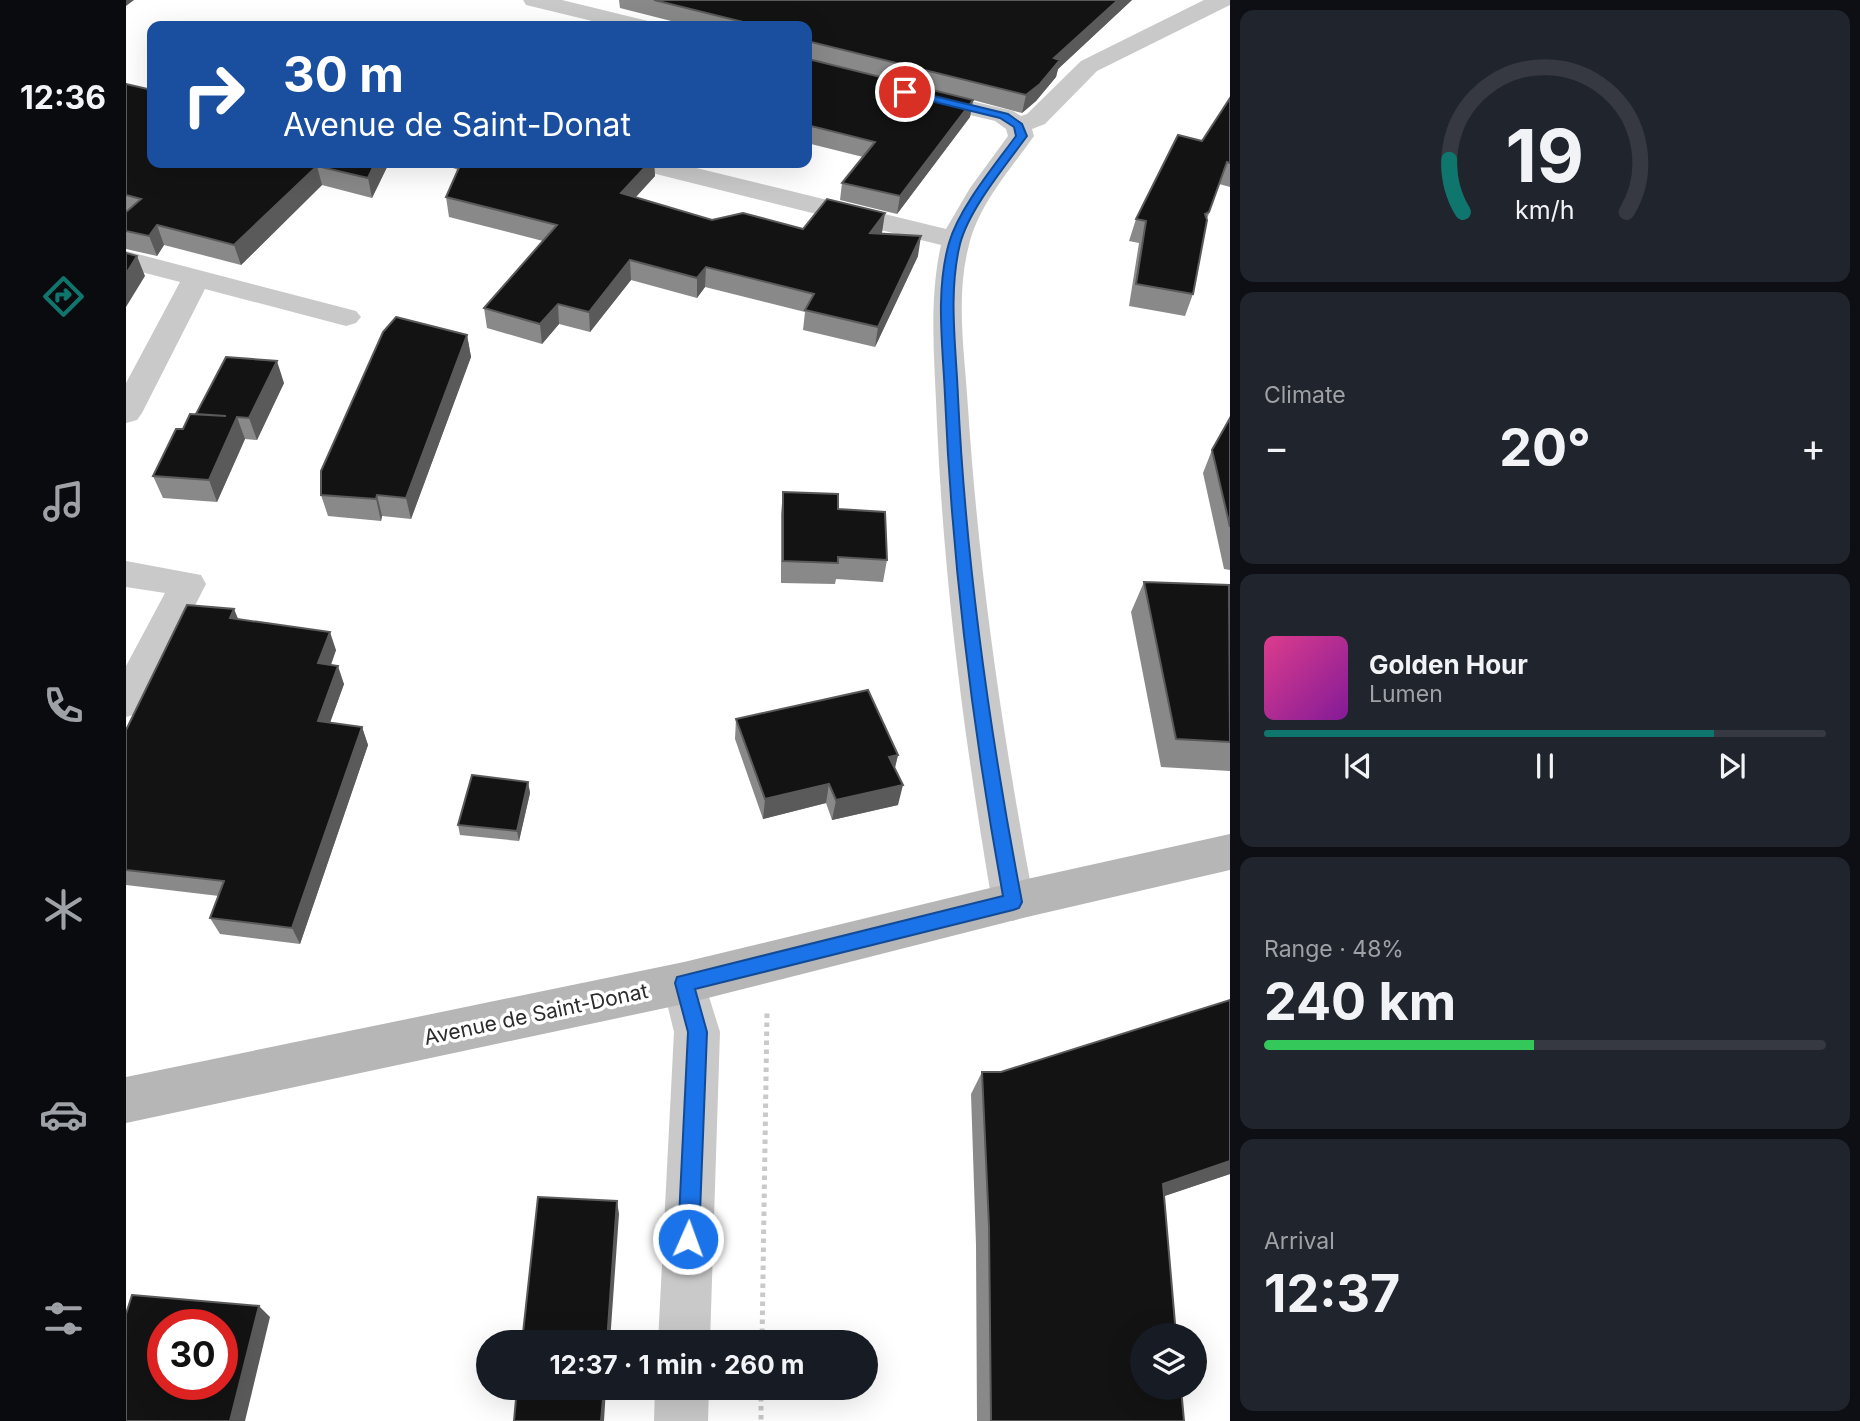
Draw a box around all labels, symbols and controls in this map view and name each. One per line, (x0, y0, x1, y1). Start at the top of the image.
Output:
text: 30 m (283, 45, 404, 104)
icon: right (168, 49, 259, 140)
pin (875, 62, 935, 122)
icon: arrive (886, 73, 924, 111)
text: 12:36 (20, 78, 106, 117)
text: Avenue de Saint-Donat (283, 105, 631, 144)
text: 19 (1506, 111, 1584, 200)
text: km/h (1515, 195, 1575, 225)
icon: directions (39, 272, 88, 321)
text: Climate (1264, 381, 1346, 409)
text: 20° (1499, 416, 1591, 479)
text: − (1264, 424, 1289, 470)
text: + (1801, 424, 1826, 470)
icon: music (39, 477, 88, 526)
text: Golden Hour (1369, 649, 1528, 680)
text: Lumen (1369, 680, 1443, 708)
icon: phone (39, 681, 88, 730)
icon: previous (1339, 747, 1377, 785)
icon: pause (1526, 747, 1564, 785)
icon: next (1713, 747, 1751, 785)
icon: climate (39, 885, 88, 934)
text: Range · 48% (1264, 935, 1404, 963)
text: 240 km (1264, 970, 1456, 1033)
street label: Avenue de Saint-Donat (422, 978, 650, 1050)
icon: car (39, 1090, 88, 1139)
position arrow (651, 1202, 725, 1276)
text: Arrival (1264, 1227, 1335, 1255)
text: 12:37 (1264, 1262, 1400, 1325)
icon: filters (39, 1294, 88, 1343)
speed limit sign: 30 (147, 1309, 238, 1400)
map controls (1130, 1323, 1207, 1400)
button: layers (1130, 1323, 1207, 1400)
text: 12:37 · 1 min · 260 m (549, 1349, 805, 1380)

